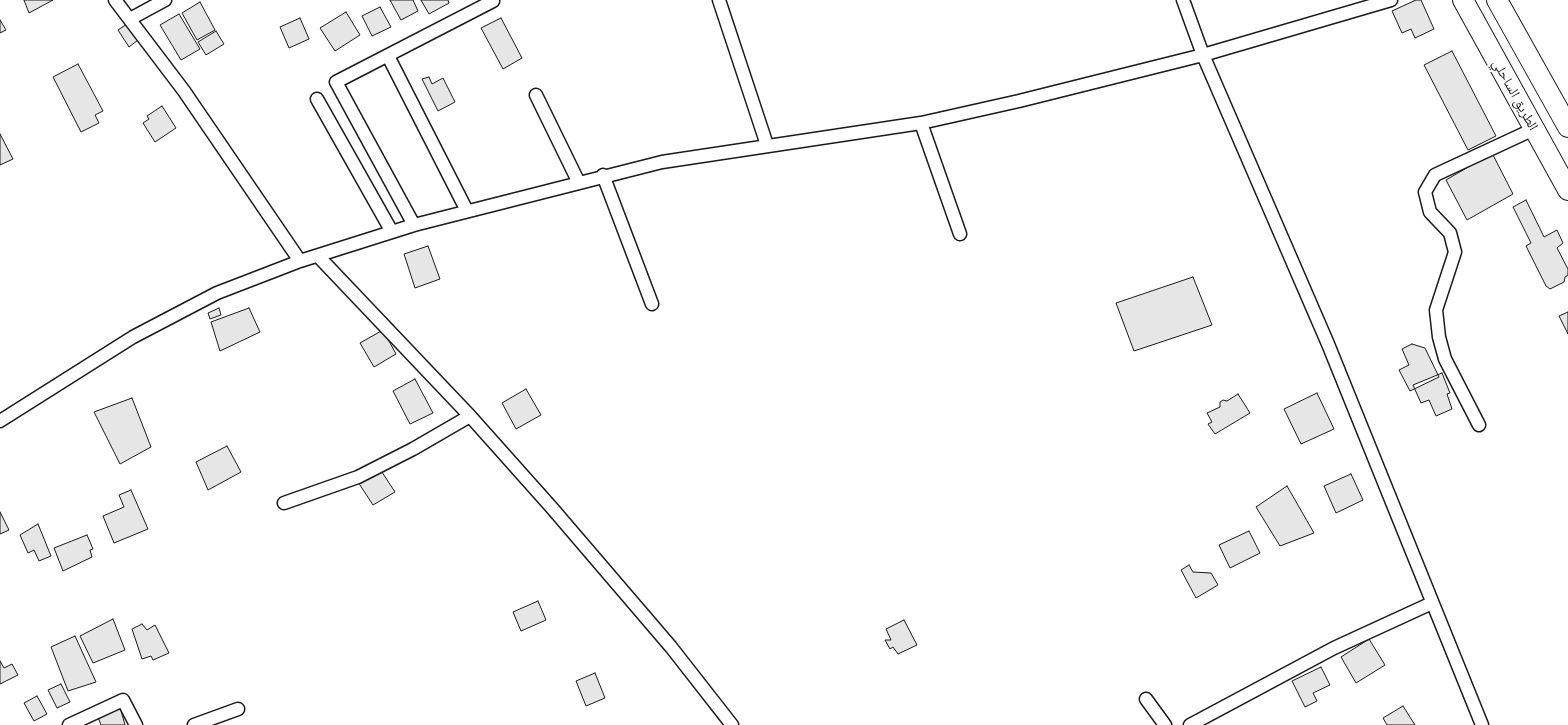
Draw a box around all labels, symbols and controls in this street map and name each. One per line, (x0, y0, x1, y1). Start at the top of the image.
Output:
street label: الطريق الساحلي (1489, 56, 1541, 134)

